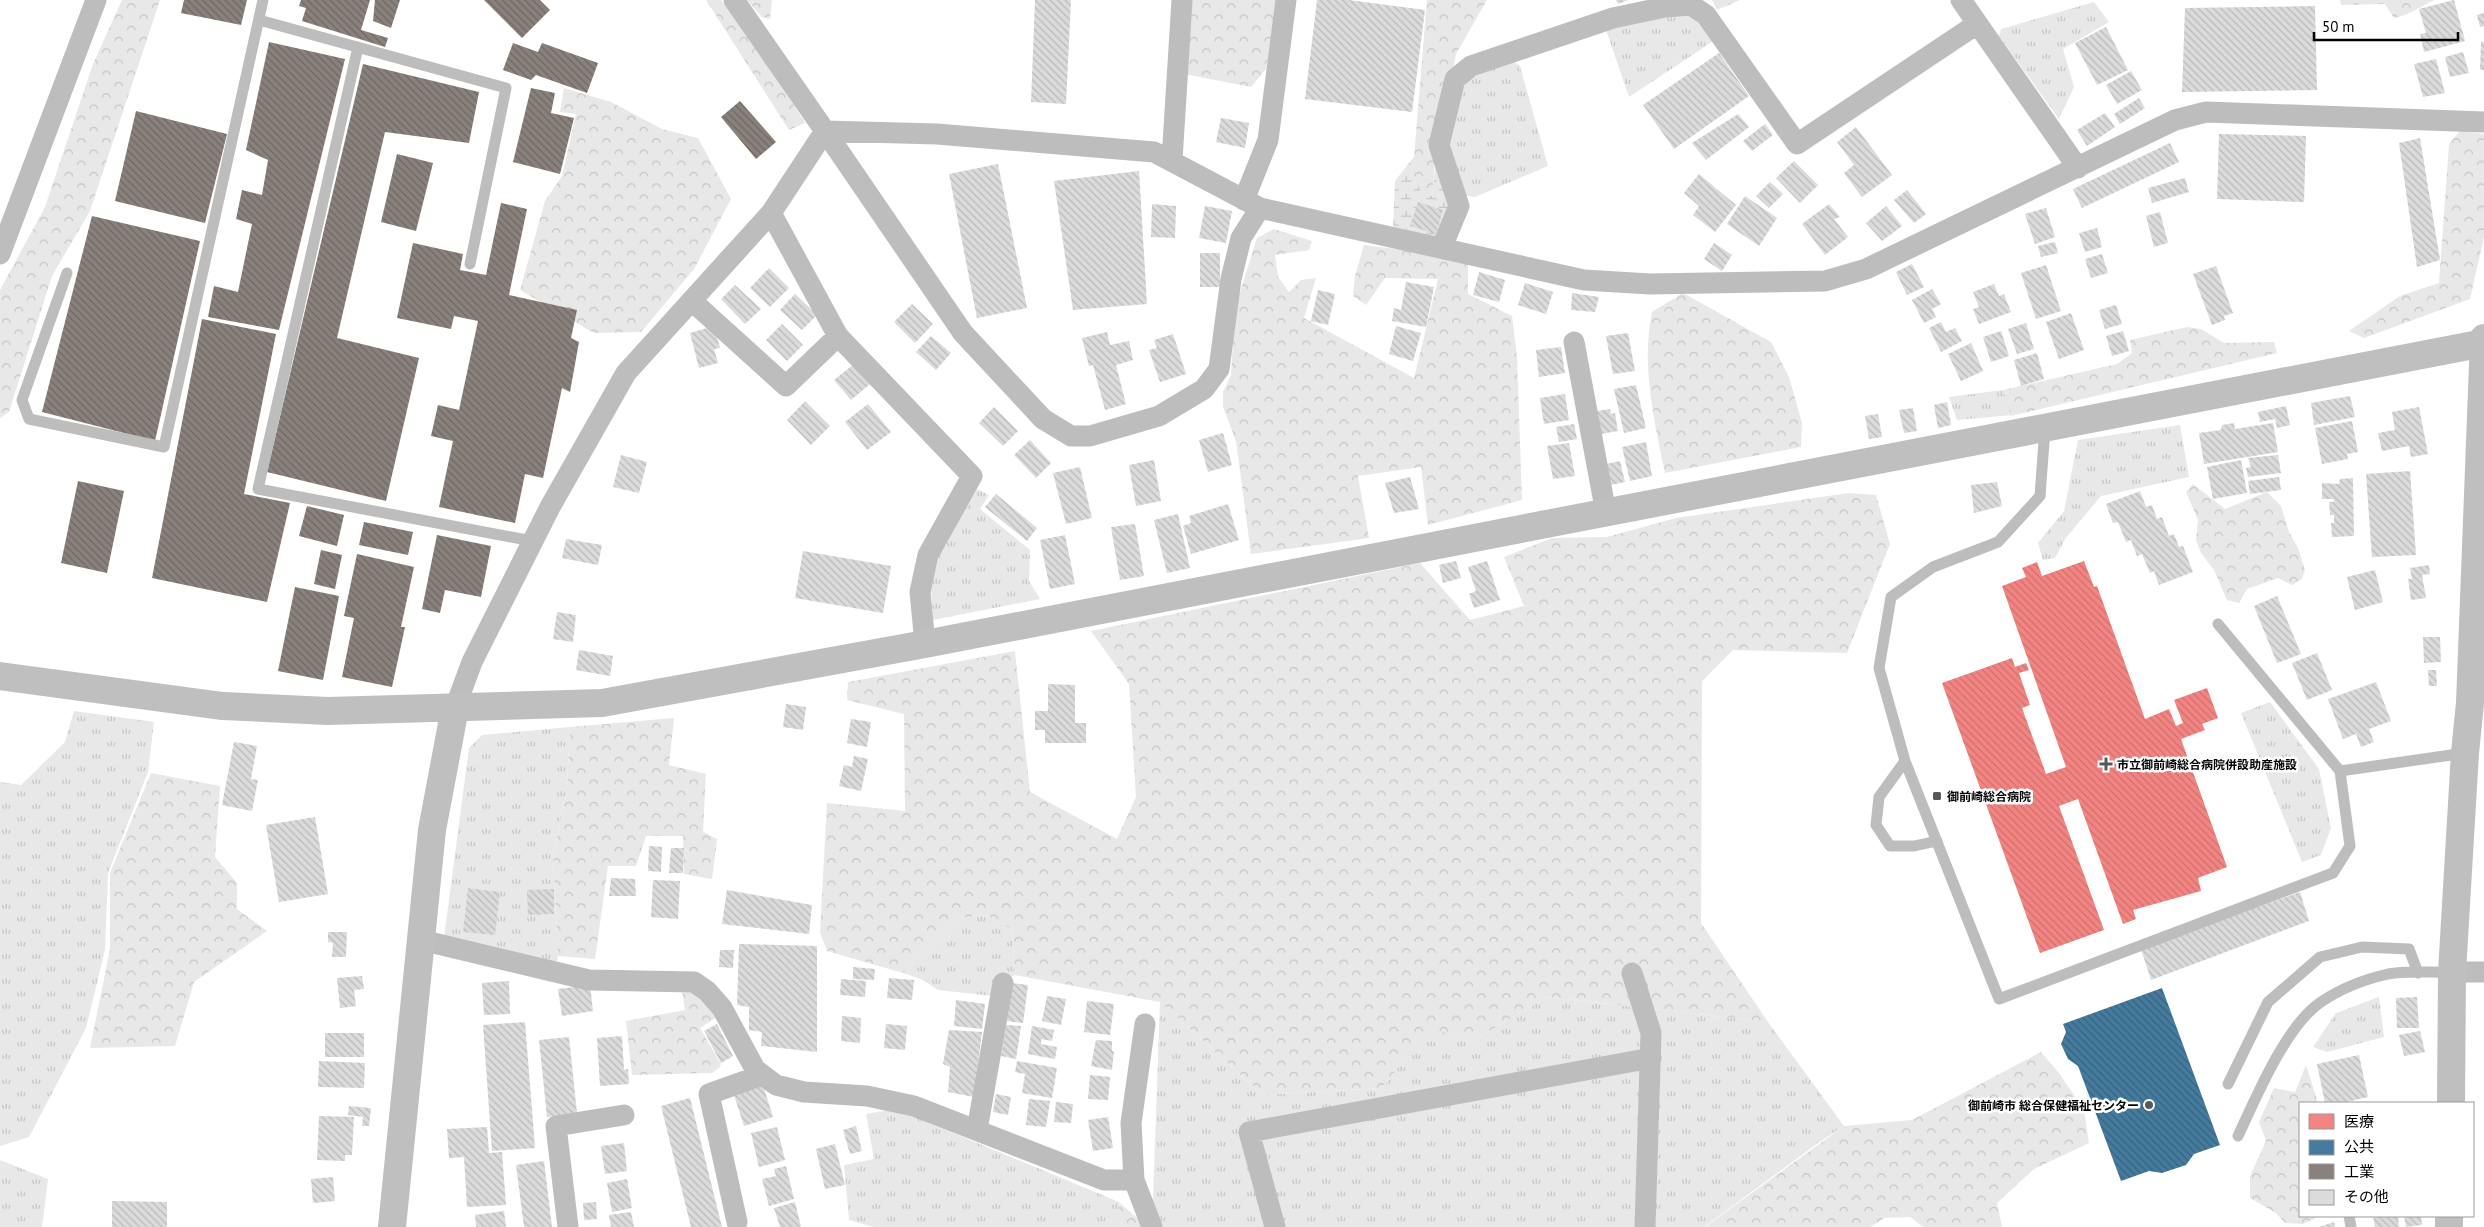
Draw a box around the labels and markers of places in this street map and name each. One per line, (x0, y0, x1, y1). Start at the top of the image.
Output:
marker: 市立御前崎総合病院併設助産施設 (2099, 757, 2113, 771)
place label: 市立御前崎総合病院併設助産施設 (2117, 757, 2297, 772)
place label: 御前崎総合病院 (1947, 789, 2031, 804)
marker: 御前崎総合病院 (1931, 790, 1943, 802)
place label: 御前崎市 総合保健福祉センター (1968, 1098, 2139, 1113)
marker: 御前崎市 総合保健福祉センター (2143, 1099, 2155, 1111)

